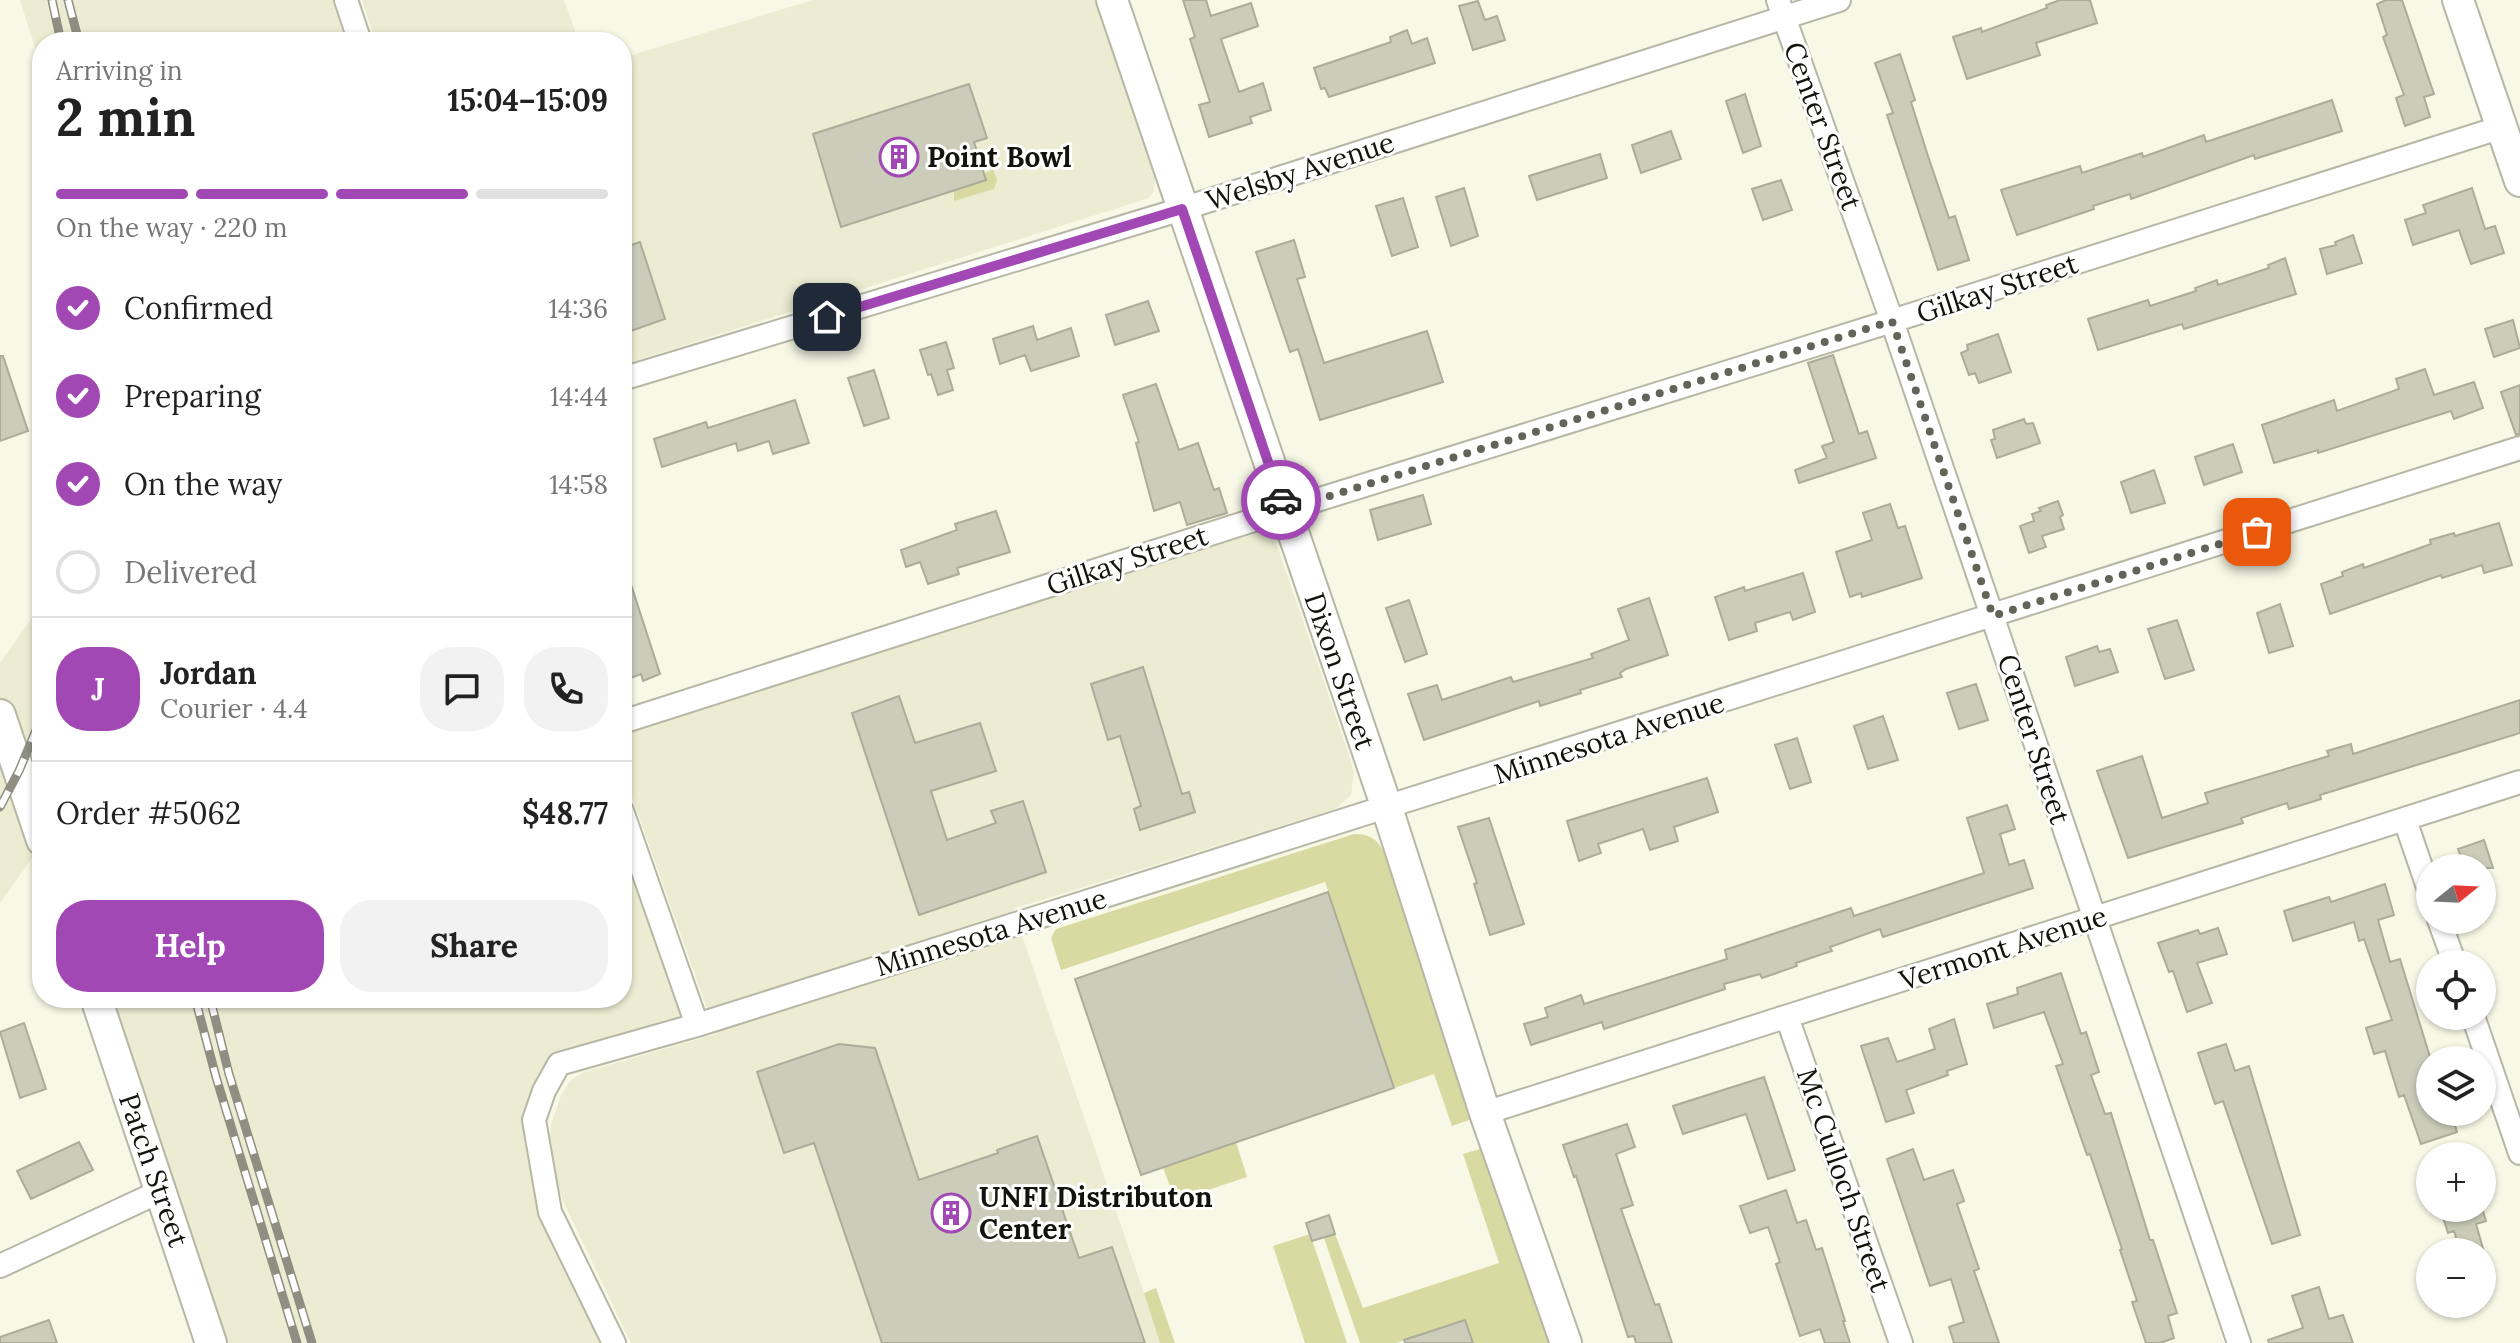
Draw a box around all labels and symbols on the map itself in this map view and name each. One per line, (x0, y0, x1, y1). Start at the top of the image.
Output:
street label: Center Street (1776, 37, 1870, 215)
street label: Welsby Avenue (1201, 124, 1399, 218)
building icon: Point Bowl (878, 136, 920, 178)
place label: Point Bowl (927, 139, 1072, 175)
street label: Gilkay Street (1912, 245, 2082, 331)
pin (793, 283, 861, 351)
courier (1241, 460, 1321, 540)
pin (2223, 498, 2291, 566)
street label: Gilkay Street (1042, 517, 1212, 603)
street label: Dixon Street (1296, 588, 1384, 754)
street label: Center Street (1990, 650, 2078, 829)
street label: Minnesota Avenue (1489, 684, 1729, 792)
north arrow (2416, 854, 2496, 934)
street label: Minnesota Avenue (871, 880, 1111, 984)
street label: Vermont Avenue (1894, 898, 2111, 999)
street label: Mc Culloch Street (1789, 1063, 1899, 1297)
street label: Patch Street (111, 1088, 197, 1252)
place label: UNFI Distributon Center (979, 1179, 1213, 1247)
building icon: UNFI Distributon Center (930, 1192, 972, 1234)

